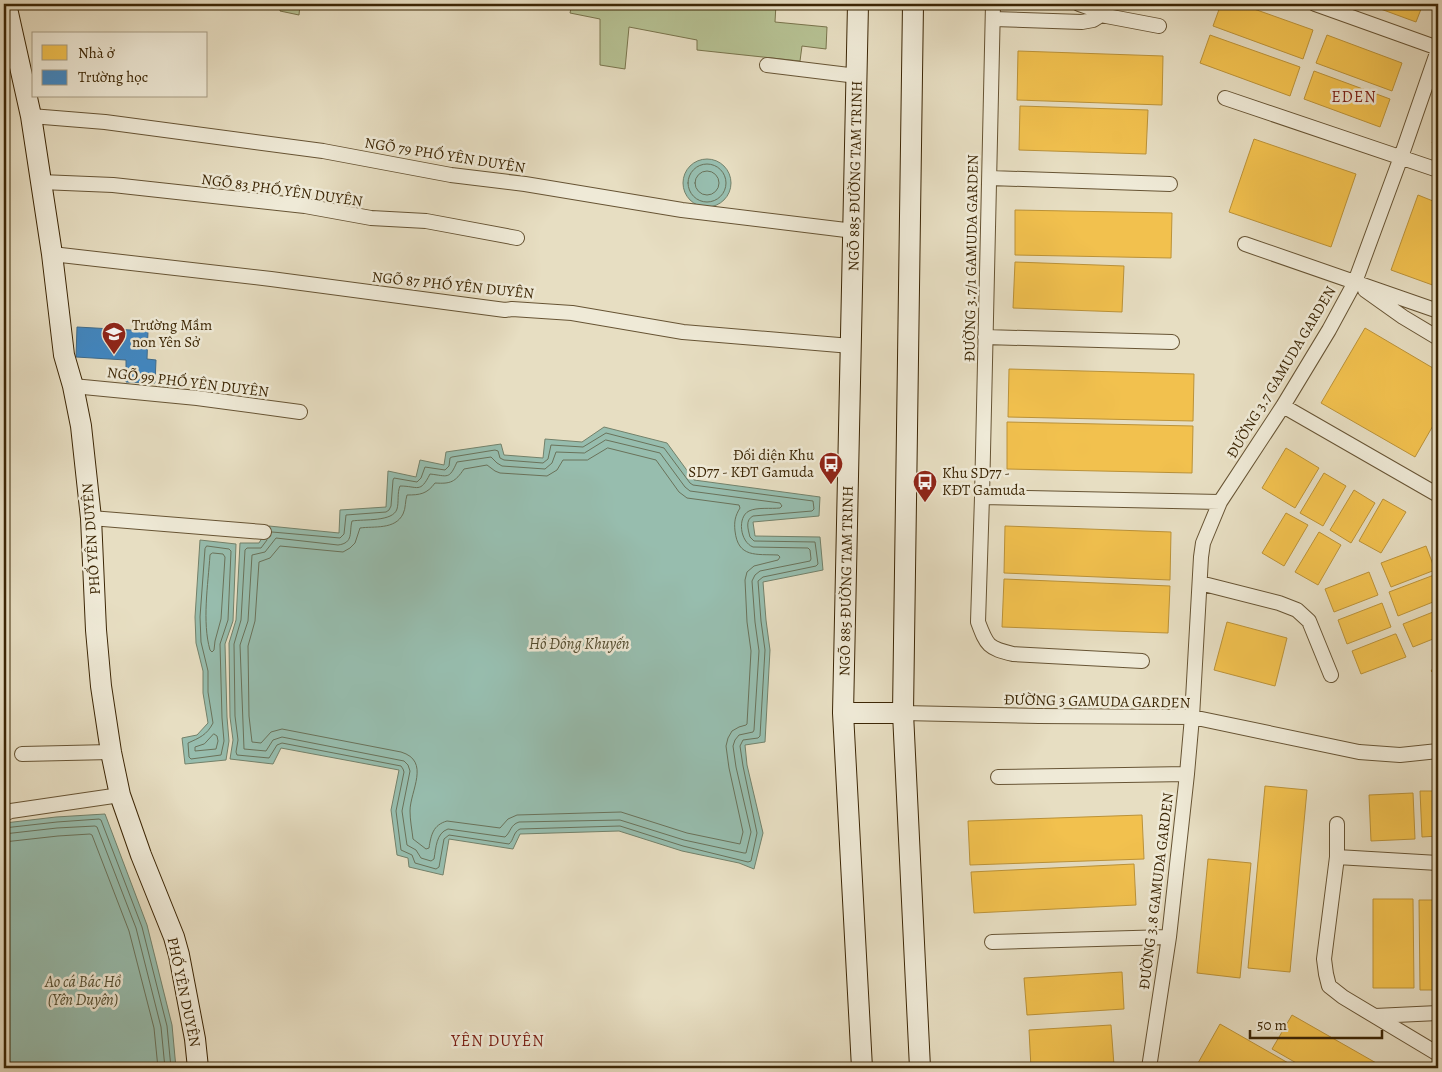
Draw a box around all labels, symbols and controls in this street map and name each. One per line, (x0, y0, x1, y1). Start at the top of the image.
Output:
legend (32, 32, 208, 98)
text: Nhà ở (78, 43, 116, 63)
text: Trường học (78, 67, 148, 87)
street label: NGÕ 885 ĐƯỜNG TAM TRINH (843, 81, 867, 271)
district label: EDEN (1331, 86, 1377, 108)
street label: NGÕ 79 PHỐ YÊN DUYÊN (363, 132, 527, 178)
street label: ĐƯỜNG 3.7/1 GAMUDA GARDEN (959, 154, 983, 362)
street label: NGÕ 83 PHỐ YÊN DUYÊN (200, 169, 364, 211)
street label: NGÕ 87 PHỐ YÊN DUYÊN (371, 267, 535, 303)
street label: ĐƯỜNG 3.7 GAMUDA GARDEN (1222, 282, 1341, 462)
place label: Trường Mầm non Yên Sở (132, 315, 213, 352)
school or university icon: Trường Mầm non Yên Sở (101, 321, 127, 355)
street label: NGÕ 99 PHỐ YÊN DUYÊN (106, 362, 270, 402)
place label: Đối diện Khu SD77 - KĐT Gamuda (688, 445, 815, 482)
bus stop icon: Đối diện Khu SD77 - KĐT Gamuda (818, 451, 844, 485)
place label: Khu SD77 - KĐT Gamuda (942, 463, 1026, 500)
bus stop icon: Khu SD77 - KĐT Gamuda (912, 469, 938, 503)
street label: PHỐ YÊN DUYÊN (77, 482, 105, 596)
street label: NGÕ 885 ĐƯỜNG TAM TRINH (834, 486, 858, 676)
water label: Hồ Đồng Khuyến (529, 633, 629, 655)
street label: ĐƯỜNG 3 GAMUDA GARDEN (1004, 689, 1191, 713)
street label: ĐƯỜNG 3.8 GAMUDA GARDEN (1134, 791, 1178, 991)
street label: PHỐ YÊN DUYÊN (163, 935, 205, 1049)
water label: Ao cá Bác Hồ (Yên Duyên) (44, 971, 121, 1011)
scale bar (1250, 1007, 1382, 1039)
text: 50 m (1257, 1015, 1287, 1035)
district label: YÊN DUYÊN (450, 1030, 545, 1052)

